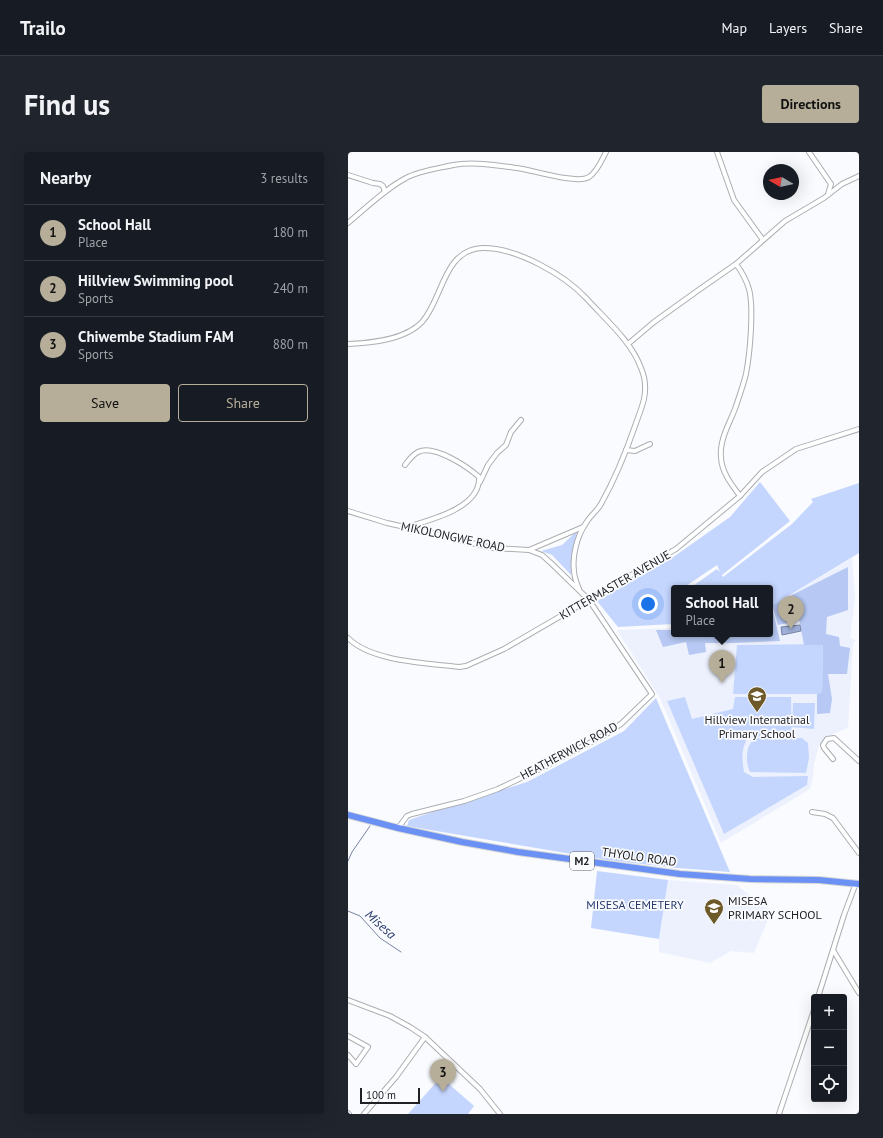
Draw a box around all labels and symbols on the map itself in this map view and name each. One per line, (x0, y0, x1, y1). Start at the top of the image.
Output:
north arrow (763, 164, 799, 200)
street label: MIKOLONGWE ROAD (400, 518, 507, 555)
street label: KITTERMASTER AVENUE (556, 547, 673, 623)
your location (638, 594, 658, 614)
pin: 2 (778, 596, 804, 629)
pin: 1 (709, 650, 735, 683)
school or university icon: Hillview Internatinal Primary School (746, 685, 768, 713)
place label: Hillview Internatinal Primary School (705, 712, 810, 741)
street label: HEATHERWICK ROAD (517, 718, 620, 783)
street label: THYOLO ROAD (601, 844, 678, 869)
road number: M2 (570, 852, 594, 870)
place label: MISESA PRIMARY SCHOOL (728, 893, 822, 922)
park label: MISESA CEMETERY (586, 897, 684, 912)
school or university icon: MISESA PRIMARY SCHOOL (703, 897, 725, 925)
water label: Misesa (362, 906, 400, 943)
pin: 3 (430, 1059, 456, 1092)
scale bar (360, 1086, 420, 1105)

